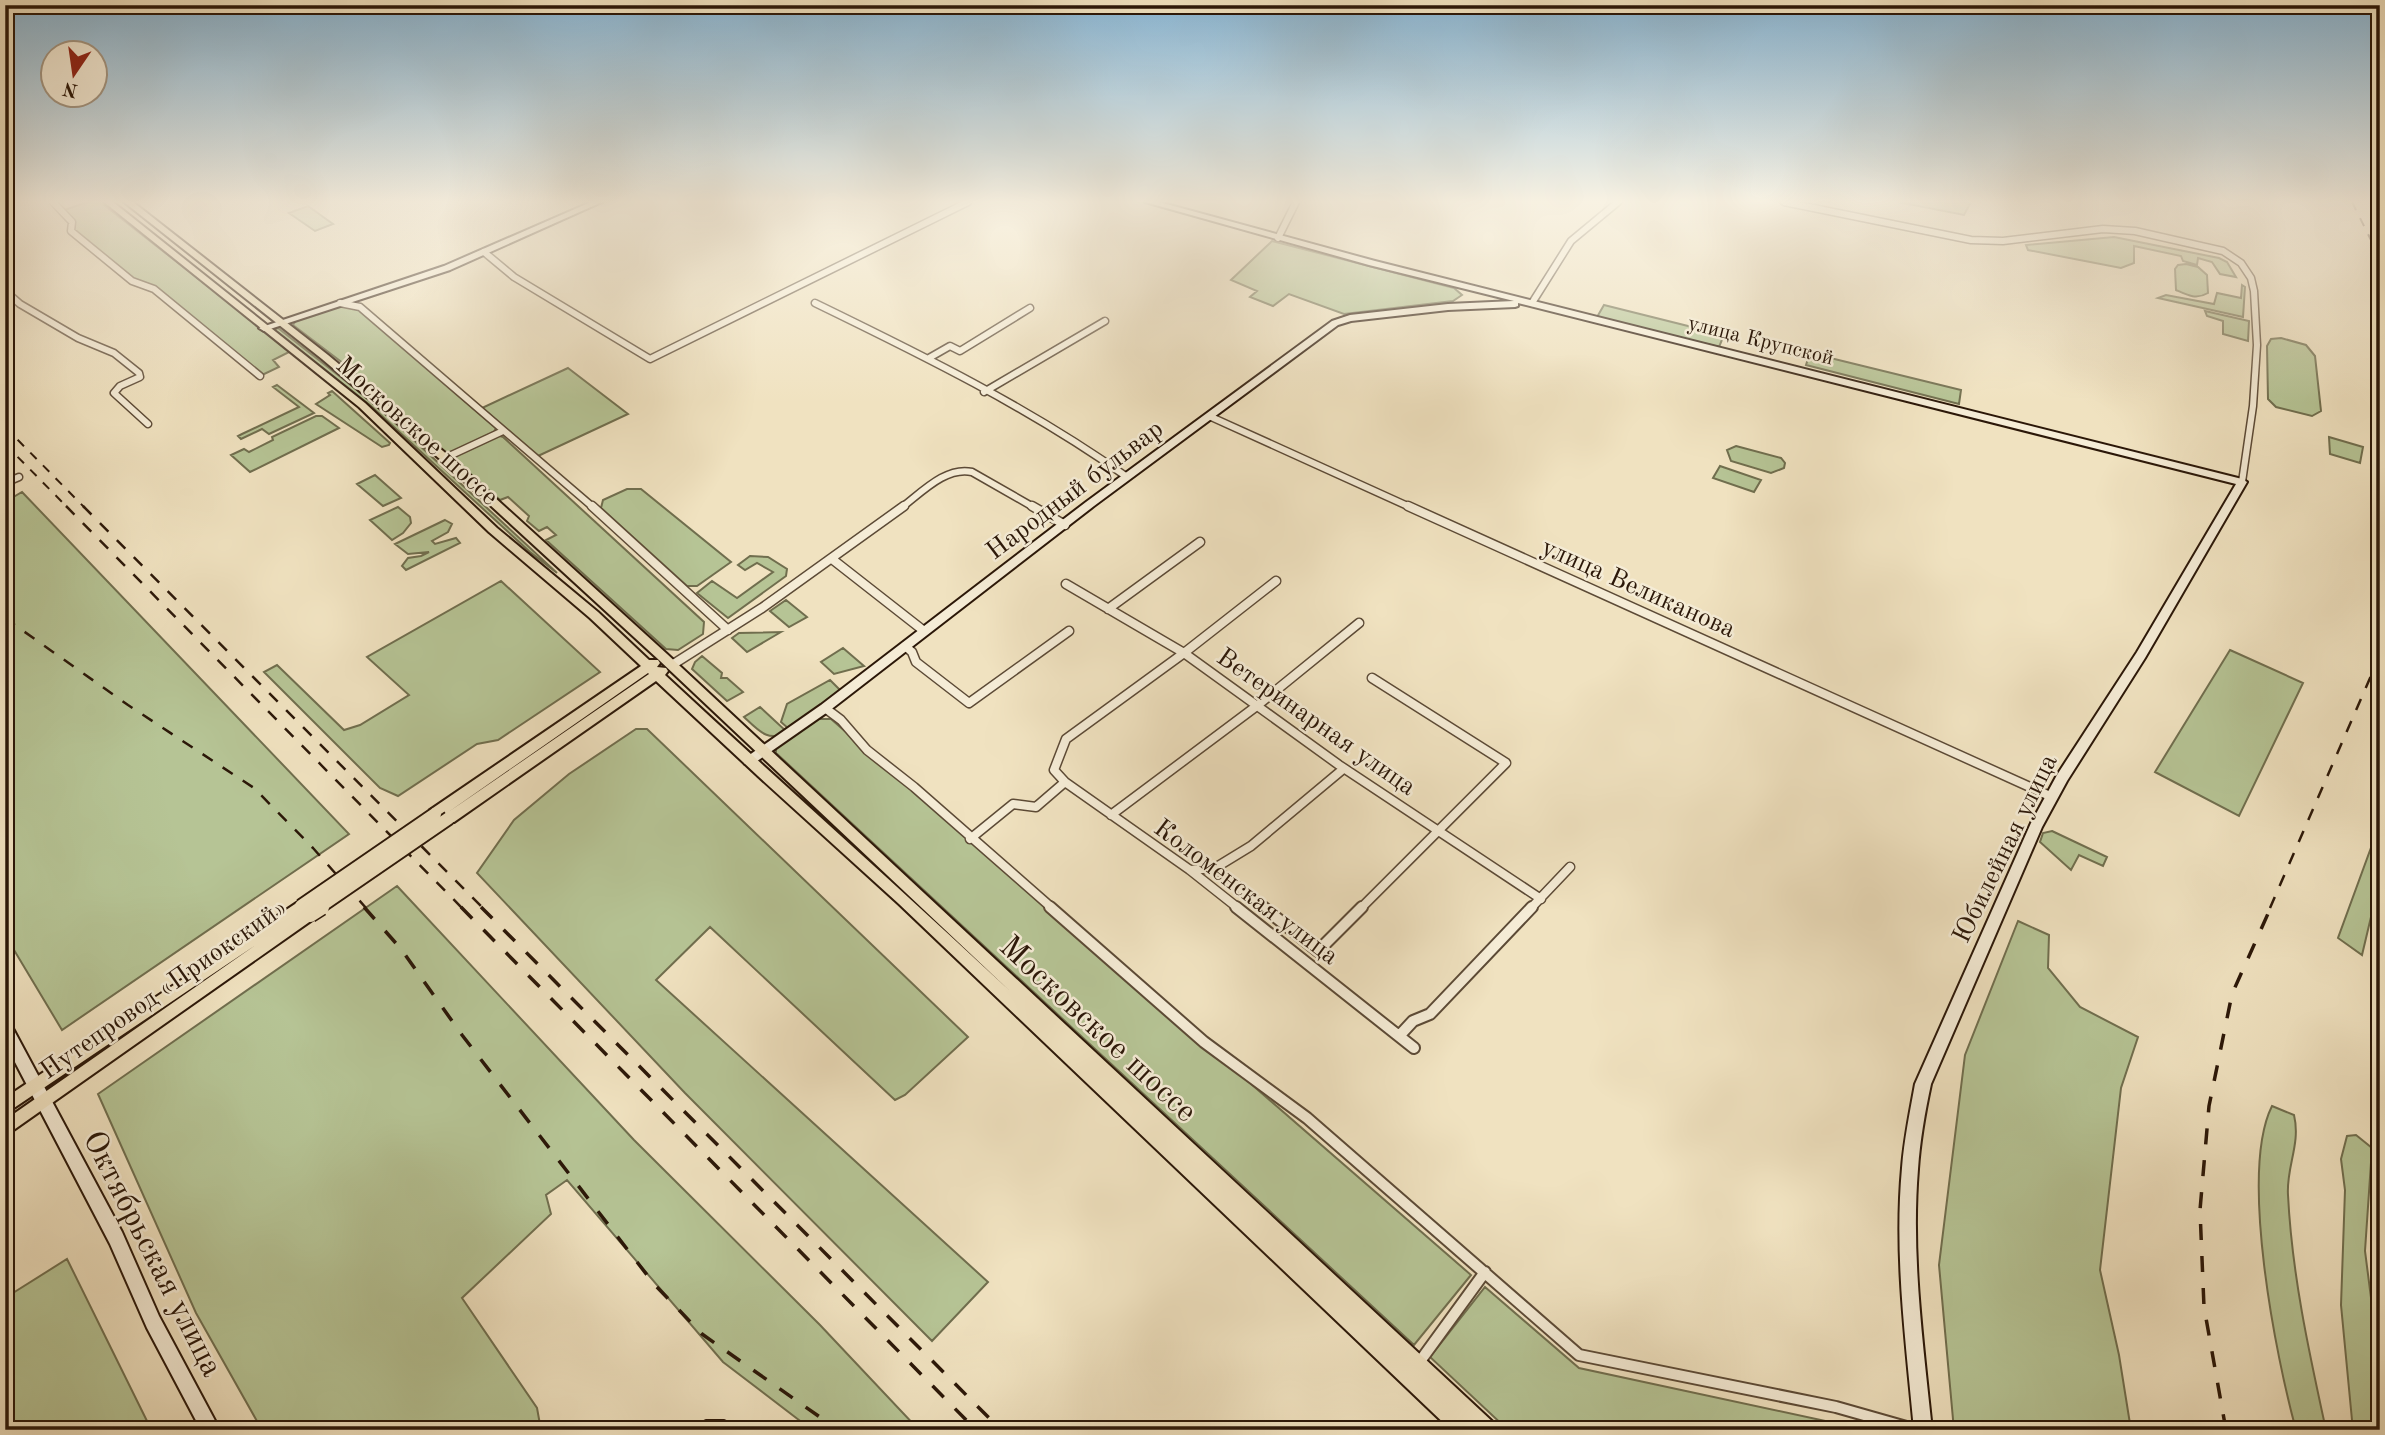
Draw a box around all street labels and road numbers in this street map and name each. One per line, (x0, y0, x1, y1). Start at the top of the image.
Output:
street label: улица Крупской (1686, 313, 1836, 370)
street label: Московское шоссе (331, 352, 503, 511)
street label: Народный бульвар (982, 416, 1168, 565)
street label: улица Великанова (1537, 534, 1739, 643)
street label: Ветеринарная улица (1212, 644, 1420, 801)
street label: Юбилейная улица (1949, 750, 2063, 947)
street label: Коломенская улица (1149, 815, 1343, 970)
street label: Путепровод «Приокский» (36, 894, 292, 1085)
street label: Московское шоссе (992, 931, 1202, 1129)
street label: Октябрьская улица (76, 1126, 227, 1382)

